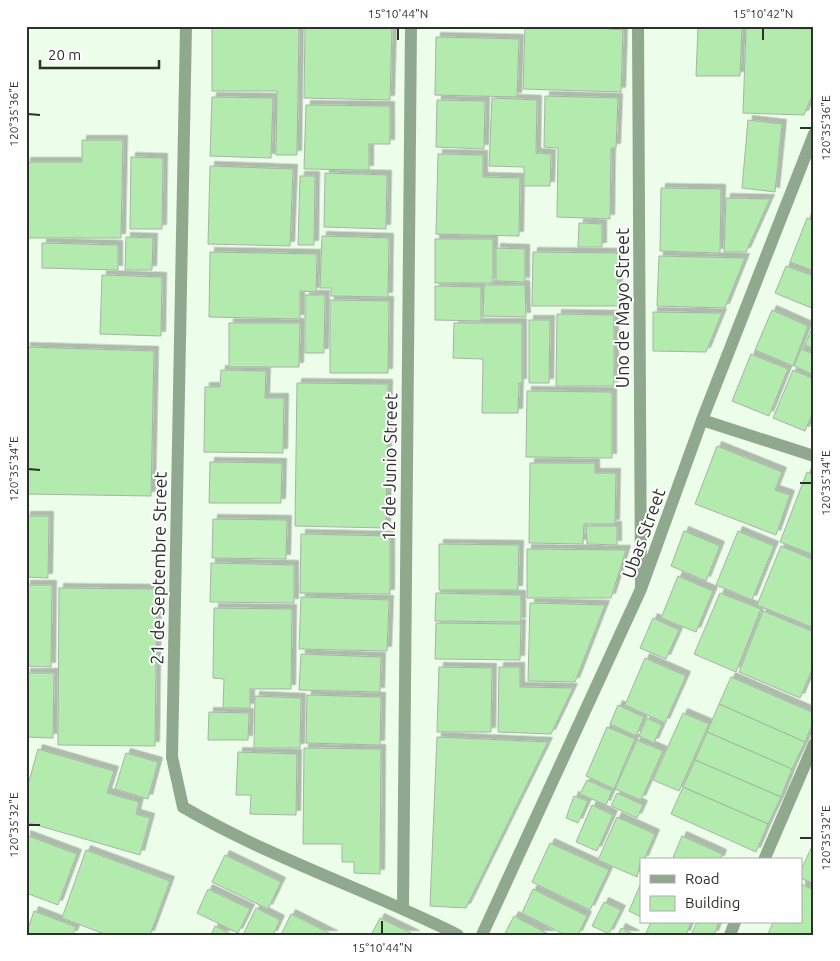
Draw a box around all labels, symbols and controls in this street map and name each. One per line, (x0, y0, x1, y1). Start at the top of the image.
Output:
text: 15°10'44"N (368, 7, 428, 20)
text: 15°10'42"N (733, 7, 793, 20)
scale bar (40, 38, 159, 70)
text: 20 m (48, 46, 81, 63)
text: 120°35'36"E (7, 81, 20, 147)
text: 120°35'36"E (819, 95, 832, 161)
street label: Uno de Mayo Street (612, 228, 632, 388)
street label: 12 de Junio Street (378, 393, 400, 541)
text: 120°35'34"E (7, 436, 20, 502)
text: 120°35'34"E (819, 450, 832, 516)
street label: 21 de Septembre Street (146, 471, 170, 665)
street label: Ubas Street (617, 485, 669, 581)
text: 120°35'32"E (7, 792, 20, 858)
text: 120°35'32"E (819, 805, 832, 871)
legend (640, 858, 802, 924)
text: Road (685, 870, 720, 887)
text: Building (685, 894, 740, 911)
text: 15°10'44"N (352, 941, 412, 954)

